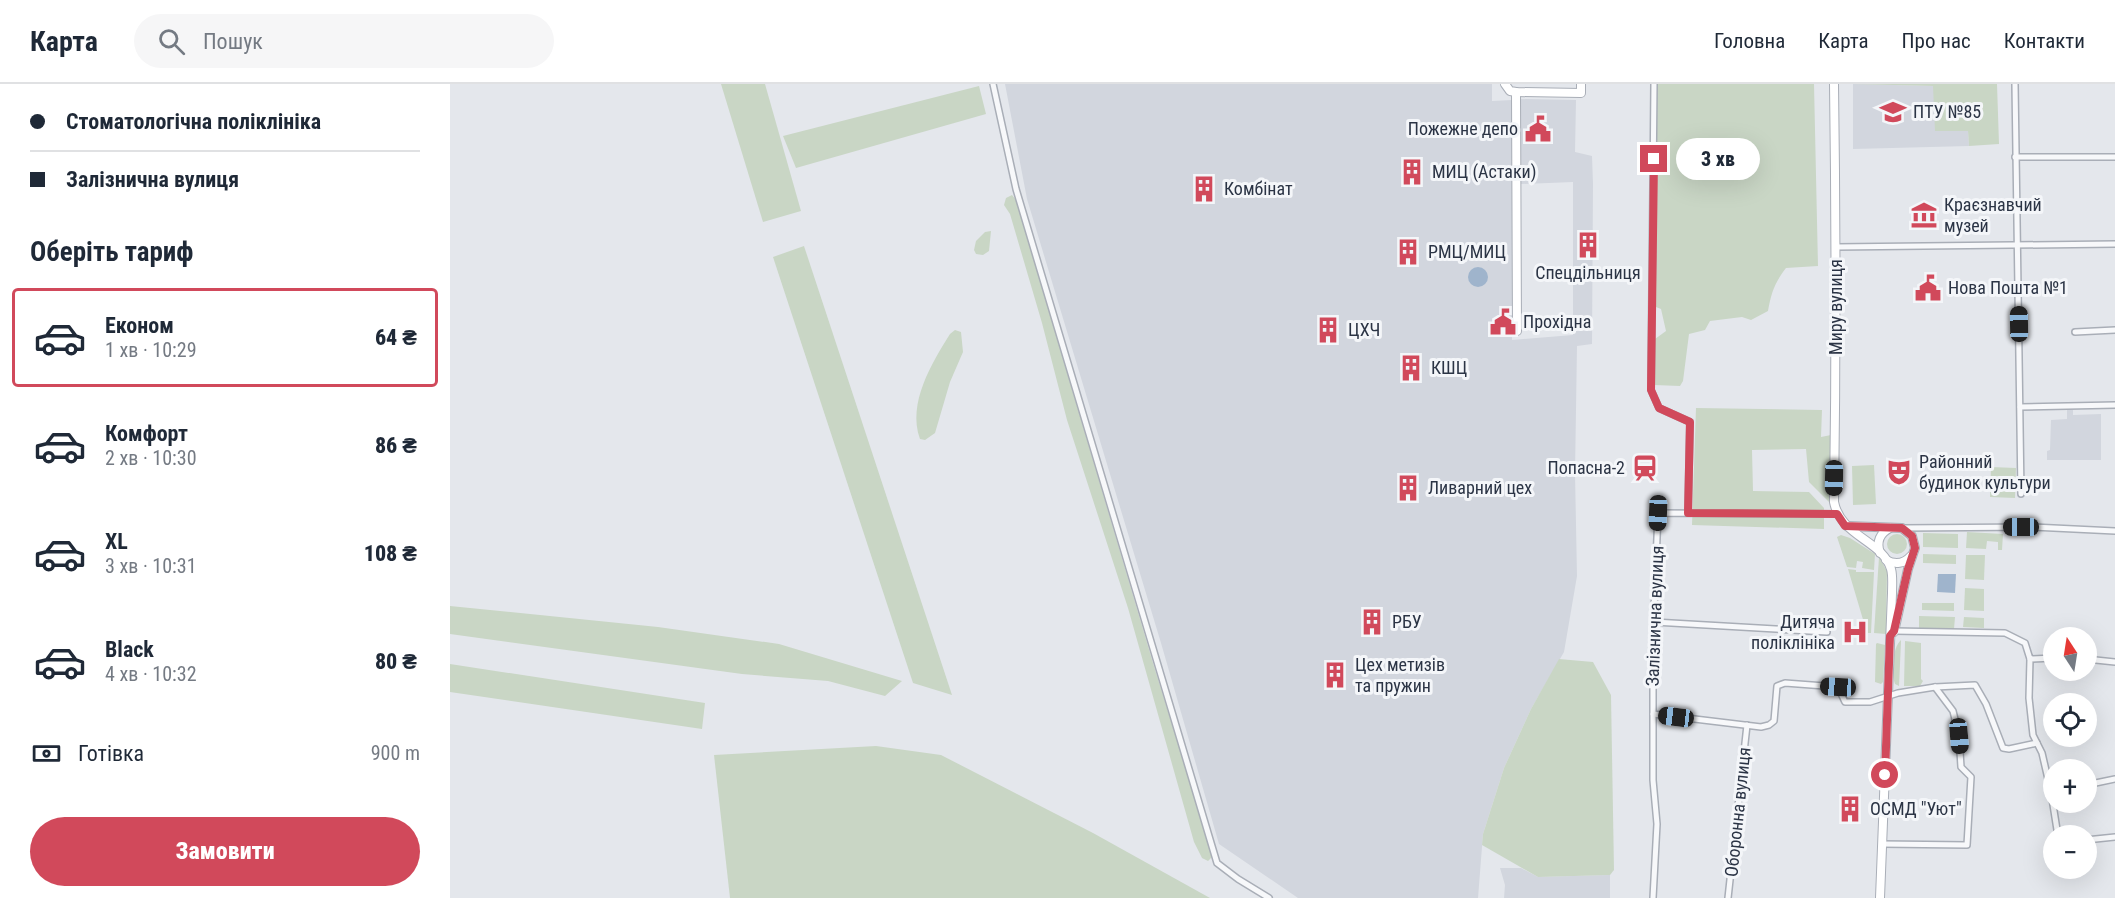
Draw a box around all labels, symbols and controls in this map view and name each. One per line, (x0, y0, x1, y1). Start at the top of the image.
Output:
search box (134, 14, 554, 68)
text: Карта (30, 25, 98, 58)
icon: search (155, 25, 188, 58)
text: Пошук (203, 29, 263, 54)
text: Головна (1714, 29, 1785, 53)
text: Карта (1818, 29, 1869, 53)
text: Про нас (1902, 29, 1971, 53)
text: Контакти (2004, 29, 2085, 53)
school or university icon: ПТУ №85 (1878, 97, 1908, 127)
place label: ПТУ №85 (1913, 101, 1981, 122)
text: Стоматологічна поліклініка (66, 109, 321, 134)
public building icon: Пожежне депо (1523, 114, 1553, 144)
place label: Пожежне депо (1408, 118, 1518, 139)
callout: 3 хв (1675, 138, 1759, 180)
route end (1640, 145, 1667, 172)
text: 3 хв (1701, 147, 1735, 171)
building icon: МИЦ (Астаки) (1397, 157, 1427, 187)
place label: МИЦ (Астаки) (1432, 161, 1536, 183)
text: Залізнична вулиця (66, 167, 239, 192)
building icon: Комбінат (1189, 174, 1219, 204)
place label: Комбінат (1224, 178, 1293, 199)
place label: Краєзнавчий музей (1944, 194, 2042, 236)
museum icon: Краєзнавчий музей (1909, 200, 1939, 230)
building icon: Спецдільниця (1573, 230, 1603, 260)
text: Оберіть тариф (30, 236, 193, 268)
building icon: РМЦ/МИЦ (1393, 237, 1423, 267)
place label: РМЦ/МИЦ (1428, 241, 1506, 262)
street label: Миру вулиця (1825, 259, 1846, 355)
place label: Спецдільниця (1535, 262, 1641, 283)
public building icon: Нова Пошта №1 (1913, 273, 1943, 303)
place label: Нова Пошта №1 (1948, 277, 2068, 298)
car (2010, 306, 2028, 342)
public building icon: Прохідна (1488, 307, 1518, 337)
icon: car (33, 311, 87, 365)
place label: Прохідна (1523, 311, 1591, 332)
text: Економ (105, 313, 174, 338)
building icon: ЦХЧ (1313, 315, 1343, 345)
place label: ЦХЧ (1348, 319, 1380, 340)
text: 64 ₴ (375, 325, 417, 350)
text: 1 хв · 10:29 (105, 338, 197, 362)
building icon: КШЦ (1396, 353, 1426, 383)
place label: КШЦ (1431, 357, 1467, 378)
icon: car (33, 419, 87, 473)
text: Комфорт (105, 421, 188, 446)
text: 86 ₴ (375, 433, 417, 458)
text: 2 хв · 10:30 (105, 446, 197, 470)
place label: Районний будинок культури (1919, 451, 2051, 493)
station icon: Попасна-2 (1630, 453, 1660, 483)
place label: Попасна-2 (1548, 457, 1625, 478)
theatre icon: Районний будинок культури (1884, 457, 1914, 487)
car (1825, 460, 1843, 496)
building icon: Ливарний цех (1393, 473, 1423, 503)
place label: Ливарний цех (1428, 477, 1532, 498)
car (1648, 495, 1668, 531)
car (2003, 518, 2039, 536)
icon: car (33, 527, 87, 581)
text: XL (105, 529, 128, 554)
text: 108 ₴ (364, 541, 417, 566)
street label: Залізнична вулиця (1642, 545, 1667, 687)
text: 3 хв · 10:31 (105, 554, 197, 578)
building icon: РБУ (1357, 607, 1387, 637)
place label: РБУ (1392, 611, 1422, 632)
place label: Дитяча поліклініка (1751, 611, 1835, 653)
hospital icon: Дитяча поліклініка (1840, 617, 1870, 647)
north arrow (2043, 627, 2097, 681)
map controls (2043, 627, 2097, 879)
icon: car (33, 635, 87, 689)
text: Black (105, 637, 154, 662)
text: 80 ₴ (375, 649, 417, 674)
place label: Цех метизів та пружин (1355, 654, 1445, 696)
building icon: Цех метизів та пружин (1320, 660, 1350, 690)
text: 4 хв · 10:32 (105, 662, 197, 686)
car (1820, 677, 1856, 697)
button: locate (2043, 693, 2097, 747)
car (1657, 706, 1695, 728)
car (1948, 717, 1970, 755)
icon: cash (30, 737, 63, 770)
text: Готівка (78, 741, 144, 766)
text: 900 m (371, 741, 420, 765)
street label: Оборонна вулиця (1720, 746, 1755, 878)
button: + (2043, 759, 2097, 813)
route start (1871, 761, 1898, 788)
building icon: ОСМД "Уют" (1835, 794, 1865, 824)
place label: ОСМД "Уют" (1870, 798, 1962, 819)
button: Замовити (30, 817, 420, 886)
button: − (2043, 825, 2097, 879)

